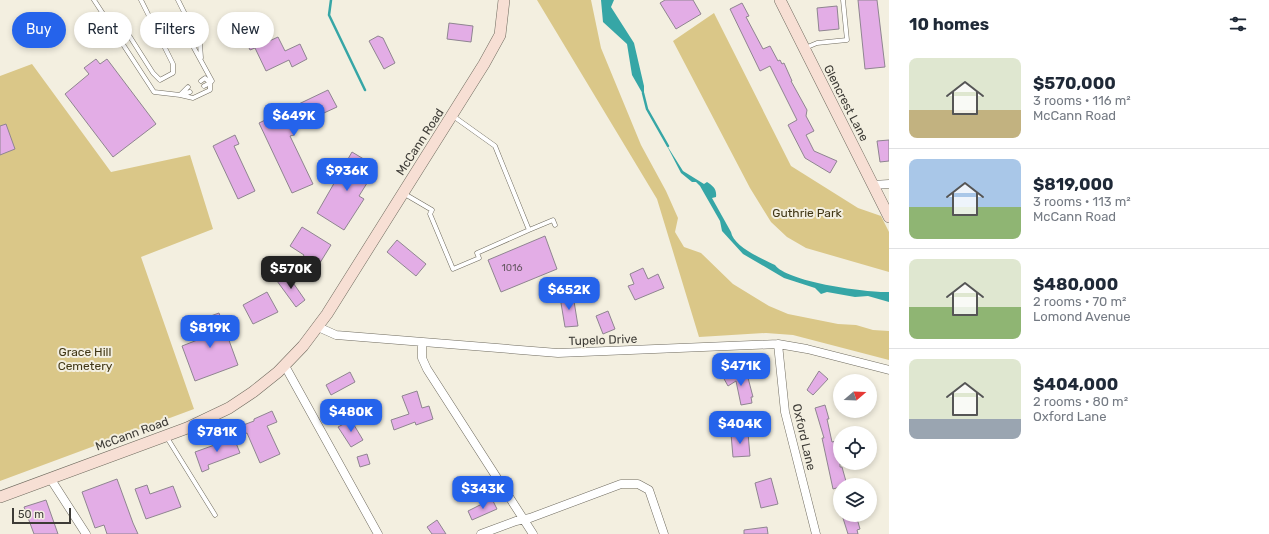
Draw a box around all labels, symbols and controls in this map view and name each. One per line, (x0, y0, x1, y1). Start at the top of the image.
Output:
chip: Buy (12, 12, 66, 48)
chip: Rent (74, 12, 132, 48)
chip: Filters (140, 12, 209, 48)
chip: New (217, 12, 274, 48)
icon: filters (1227, 13, 1249, 35)
text: 10 homes (909, 14, 989, 34)
street label: Glencrest Lane (821, 62, 871, 144)
text: $570,000 (1033, 73, 1116, 93)
icon: home (941, 74, 989, 122)
text: 3 rooms · 116 m² (1033, 93, 1131, 108)
pin: $649K (266, 103, 322, 137)
street label: McCann Road (393, 106, 447, 178)
text: $649K (273, 108, 315, 123)
text: McCann Road (1033, 108, 1116, 123)
pin: $936K (319, 158, 375, 192)
text: $936K (326, 163, 368, 178)
text: $819,000 (1033, 174, 1114, 194)
icon: home (941, 175, 989, 223)
text: 3 rooms · 113 m² (1033, 194, 1131, 209)
park label: Guthrie Park (772, 206, 843, 220)
text: McCann Road (1033, 209, 1116, 224)
pin: $570K (263, 256, 319, 290)
text: $570K (270, 261, 312, 276)
house number: 1016 (502, 262, 522, 274)
text: $480,000 (1033, 274, 1118, 294)
icon: home (941, 275, 989, 323)
pin: $652K (541, 277, 597, 311)
text: $652K (548, 282, 590, 297)
text: 2 rooms · 70 m² (1033, 294, 1127, 309)
text: Lomond Avenue (1033, 309, 1131, 324)
pin: $819K (182, 315, 238, 349)
text: $819K (190, 320, 230, 335)
street label: Tupelo Drive (568, 332, 638, 348)
park label: Grace Hill Cemetery (58, 345, 113, 373)
pin: $471K (713, 353, 769, 387)
text: $471K (721, 358, 761, 373)
north arrow (833, 374, 877, 418)
map controls (833, 374, 877, 522)
text: $404,000 (1033, 374, 1118, 394)
icon: home (941, 375, 989, 423)
text: 2 rooms · 80 m² (1033, 394, 1128, 409)
pin: $480K (323, 399, 379, 433)
street label: Oxford Lane (790, 402, 819, 472)
text: $480K (329, 404, 373, 419)
text: Oxford Lane (1033, 409, 1107, 424)
pin: $404K (712, 411, 768, 445)
street label: McCann Road (94, 414, 170, 454)
text: $404K (718, 416, 762, 431)
pin: $781K (189, 419, 245, 453)
text: $781K (197, 424, 237, 439)
button: locate (833, 426, 877, 470)
pin: $343K (455, 476, 511, 510)
button: layers (833, 478, 877, 522)
text: $343K (461, 481, 505, 496)
scale bar (12, 506, 71, 525)
text: 50 m (18, 508, 44, 521)

